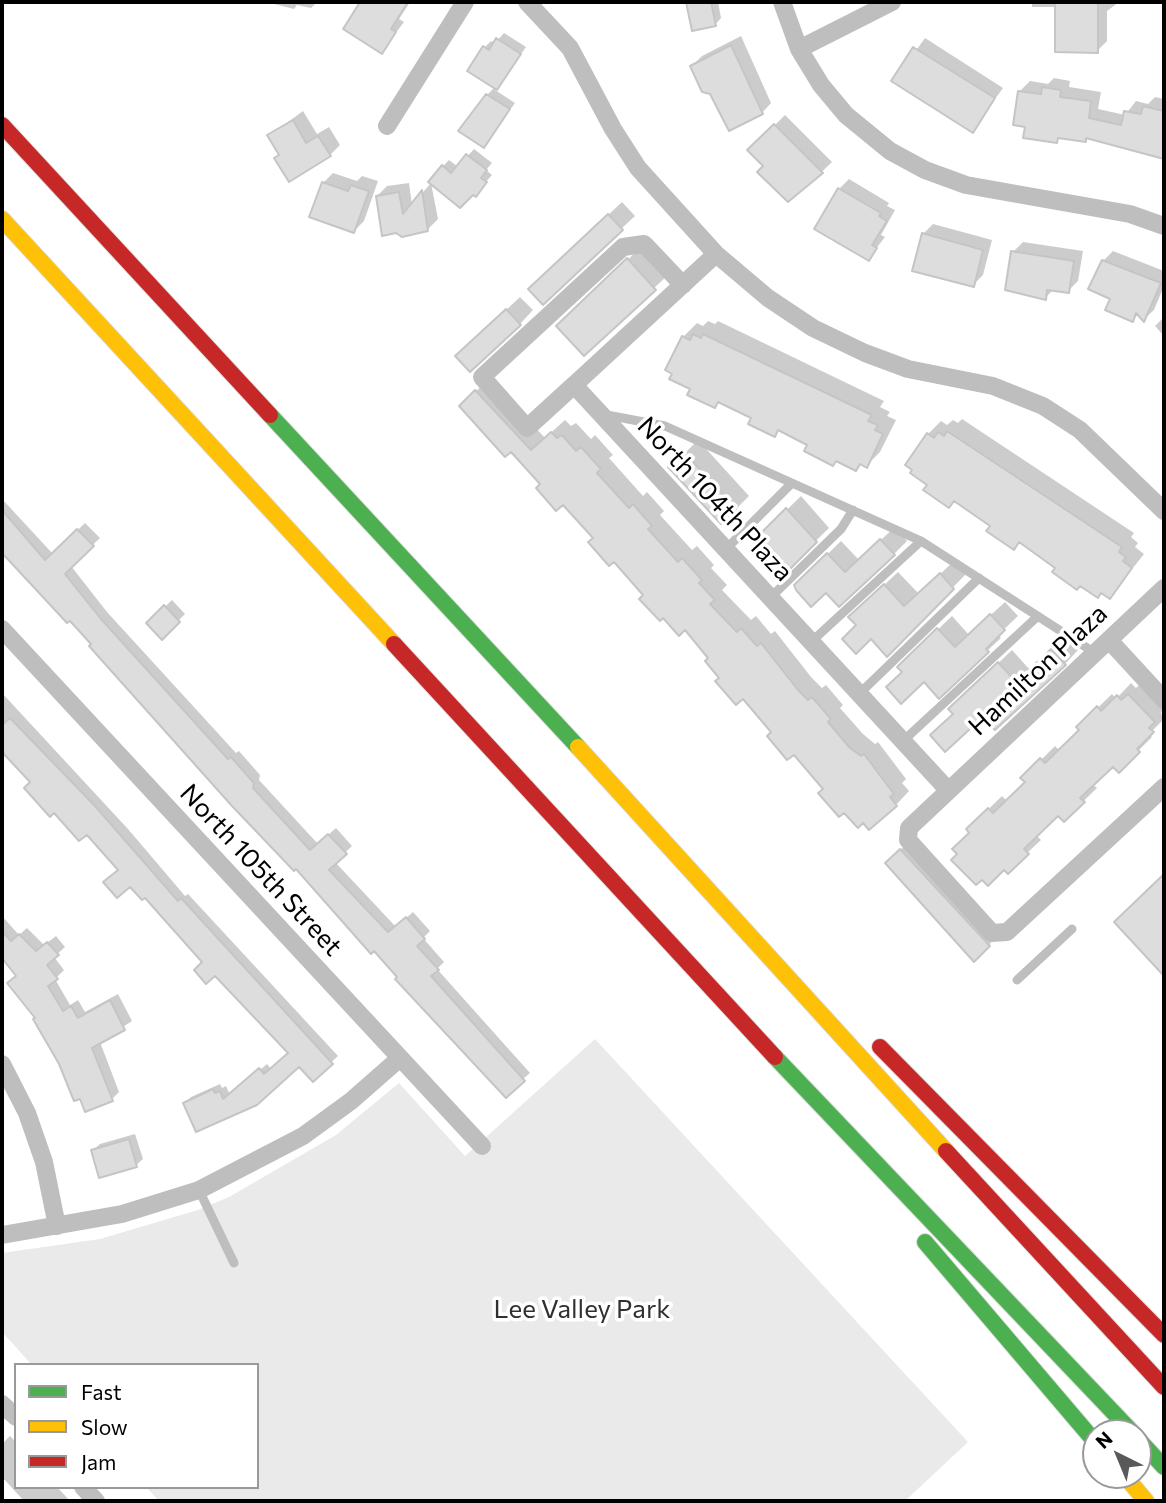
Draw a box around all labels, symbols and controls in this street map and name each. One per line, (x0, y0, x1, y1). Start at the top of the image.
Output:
street label: North 104th Plaza (631, 410, 799, 588)
street label: Hamilton Plaza (962, 598, 1114, 742)
street label: North 105th Street (174, 778, 348, 962)
park label: Lee Valley Park (494, 1293, 670, 1325)
legend (14, 1363, 259, 1489)
text: Fast (81, 1379, 122, 1404)
text: Slow (81, 1414, 128, 1439)
north arrow (1082, 1419, 1152, 1489)
text: N (1091, 1426, 1117, 1453)
text: Jam (81, 1449, 116, 1474)

